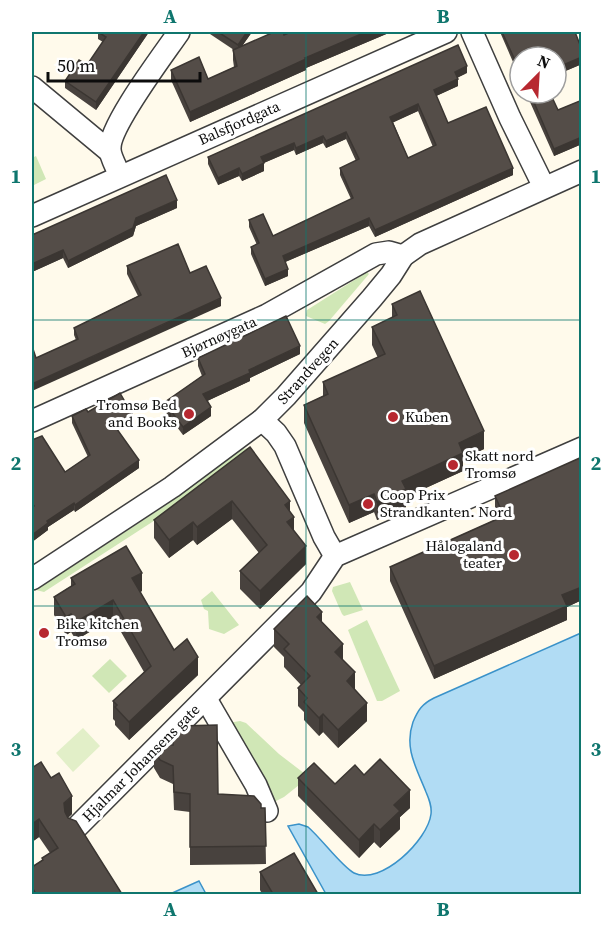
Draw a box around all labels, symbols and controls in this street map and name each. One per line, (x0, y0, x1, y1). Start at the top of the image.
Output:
text: A (163, 2, 177, 30)
text: B (436, 2, 450, 30)
scale bar (48, 45, 200, 83)
north arrow (508, 45, 568, 105)
text: N (534, 49, 554, 74)
text: 50 m (57, 53, 95, 78)
street label: Balsfjordgata (195, 95, 283, 150)
text: 1 (11, 162, 21, 190)
text: 1 (591, 162, 601, 190)
street label: Bjørnøygata (178, 310, 260, 362)
street label: Strandvegen (272, 333, 343, 408)
place label: Tromsø Bed and Books (97, 394, 177, 432)
place label: Kuben (405, 406, 449, 427)
marker: Tromsø Bed and Books (182, 407, 196, 421)
marker: Kuben (386, 410, 400, 424)
place label: Skatt nord Tromsø (465, 445, 534, 483)
text: 2 (11, 449, 22, 477)
text: 2 (591, 449, 602, 477)
marker: Skatt nord Tromsø (446, 458, 460, 472)
place label: Coop Prix Strandkanten. Nord (380, 484, 512, 522)
marker: Coop Prix Strandkanten. Nord (361, 497, 375, 511)
place label: Hålogaland teater (426, 535, 503, 573)
marker: Hålogaland teater (507, 548, 521, 562)
place label: Bike kitchen Tromsø (56, 613, 139, 651)
marker: Bike kitchen Tromsø (37, 626, 51, 640)
street label: Hjalmar Johansens gate (77, 699, 205, 826)
text: 3 (11, 735, 22, 763)
text: 3 (591, 735, 602, 763)
text: A (163, 895, 177, 923)
text: B (436, 895, 450, 923)

